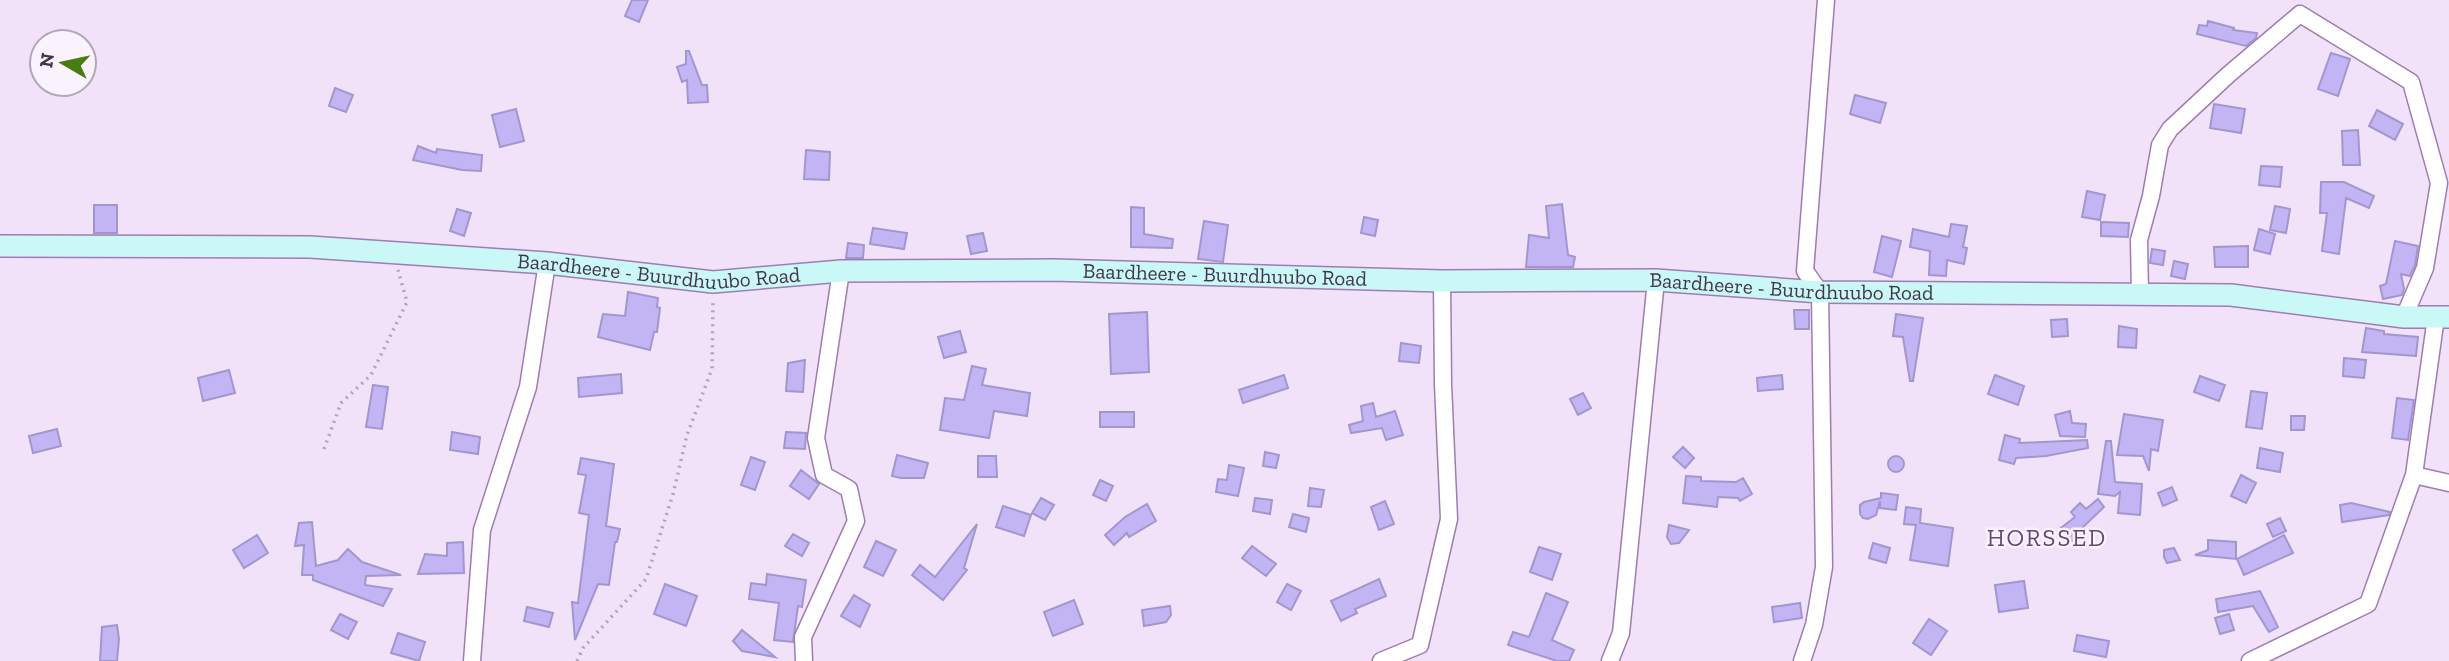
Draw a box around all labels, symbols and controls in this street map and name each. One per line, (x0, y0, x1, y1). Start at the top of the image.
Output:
north arrow (28, 28, 98, 98)
text: N (34, 51, 59, 69)
street label: Baardheere - Buurdhuubo Road (517, 248, 802, 294)
street label: Baardheere - Buurdhuubo Road (1082, 258, 1368, 291)
street label: Baardheere - Buurdhuubo Road (1650, 267, 1934, 305)
district label: HORSSED (1987, 523, 2107, 552)

